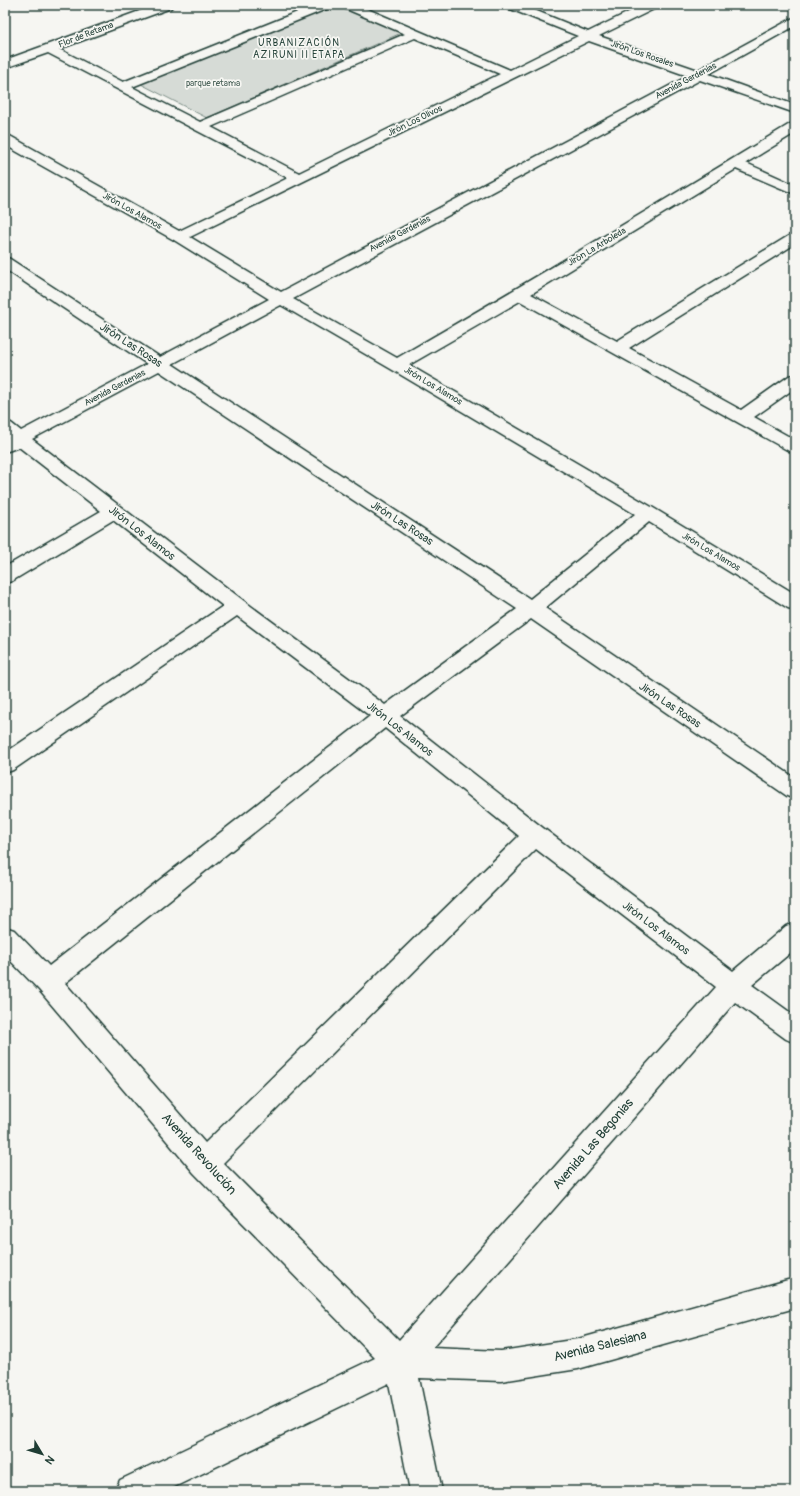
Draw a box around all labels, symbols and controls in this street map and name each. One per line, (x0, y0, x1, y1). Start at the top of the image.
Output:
street label: Flor de Retama (57, 19, 115, 51)
district label: URBANIZACIÓN AZIRUNI II ETAPA (253, 35, 345, 61)
street label: Jirón Los Rosales (609, 38, 675, 70)
street label: Avenida Gardenias (654, 60, 718, 102)
park label: parque retama (186, 78, 240, 89)
street label: Jirón Los Olivos (386, 103, 444, 139)
street label: Jirón Los Alamos (100, 190, 164, 232)
street label: Avenida Gardenias (368, 213, 432, 255)
street label: Jirón La Arboleda (566, 225, 628, 269)
street label: Jirón Las Rosas (97, 320, 165, 370)
street label: Jirón Los Alamos (402, 364, 464, 408)
street label: Avenida Gardenias (83, 367, 147, 409)
street label: Jirón Las Rosas (368, 498, 436, 548)
street label: Jirón Los Alamos (106, 503, 178, 563)
street label: Jirón Los Alamos (680, 530, 742, 574)
street label: Jirón Las Rosas (637, 680, 703, 730)
street label: Jirón Los Alamos (364, 699, 436, 759)
street label: Jirón Los Alamos (620, 899, 692, 958)
street label: Avenida Las Begonias (549, 1095, 637, 1193)
street label: Avenida Revolución (158, 1110, 240, 1198)
street label: Avenida Salesiana (552, 1327, 648, 1365)
north arrow (22, 1434, 62, 1474)
text: N (42, 1453, 57, 1467)

